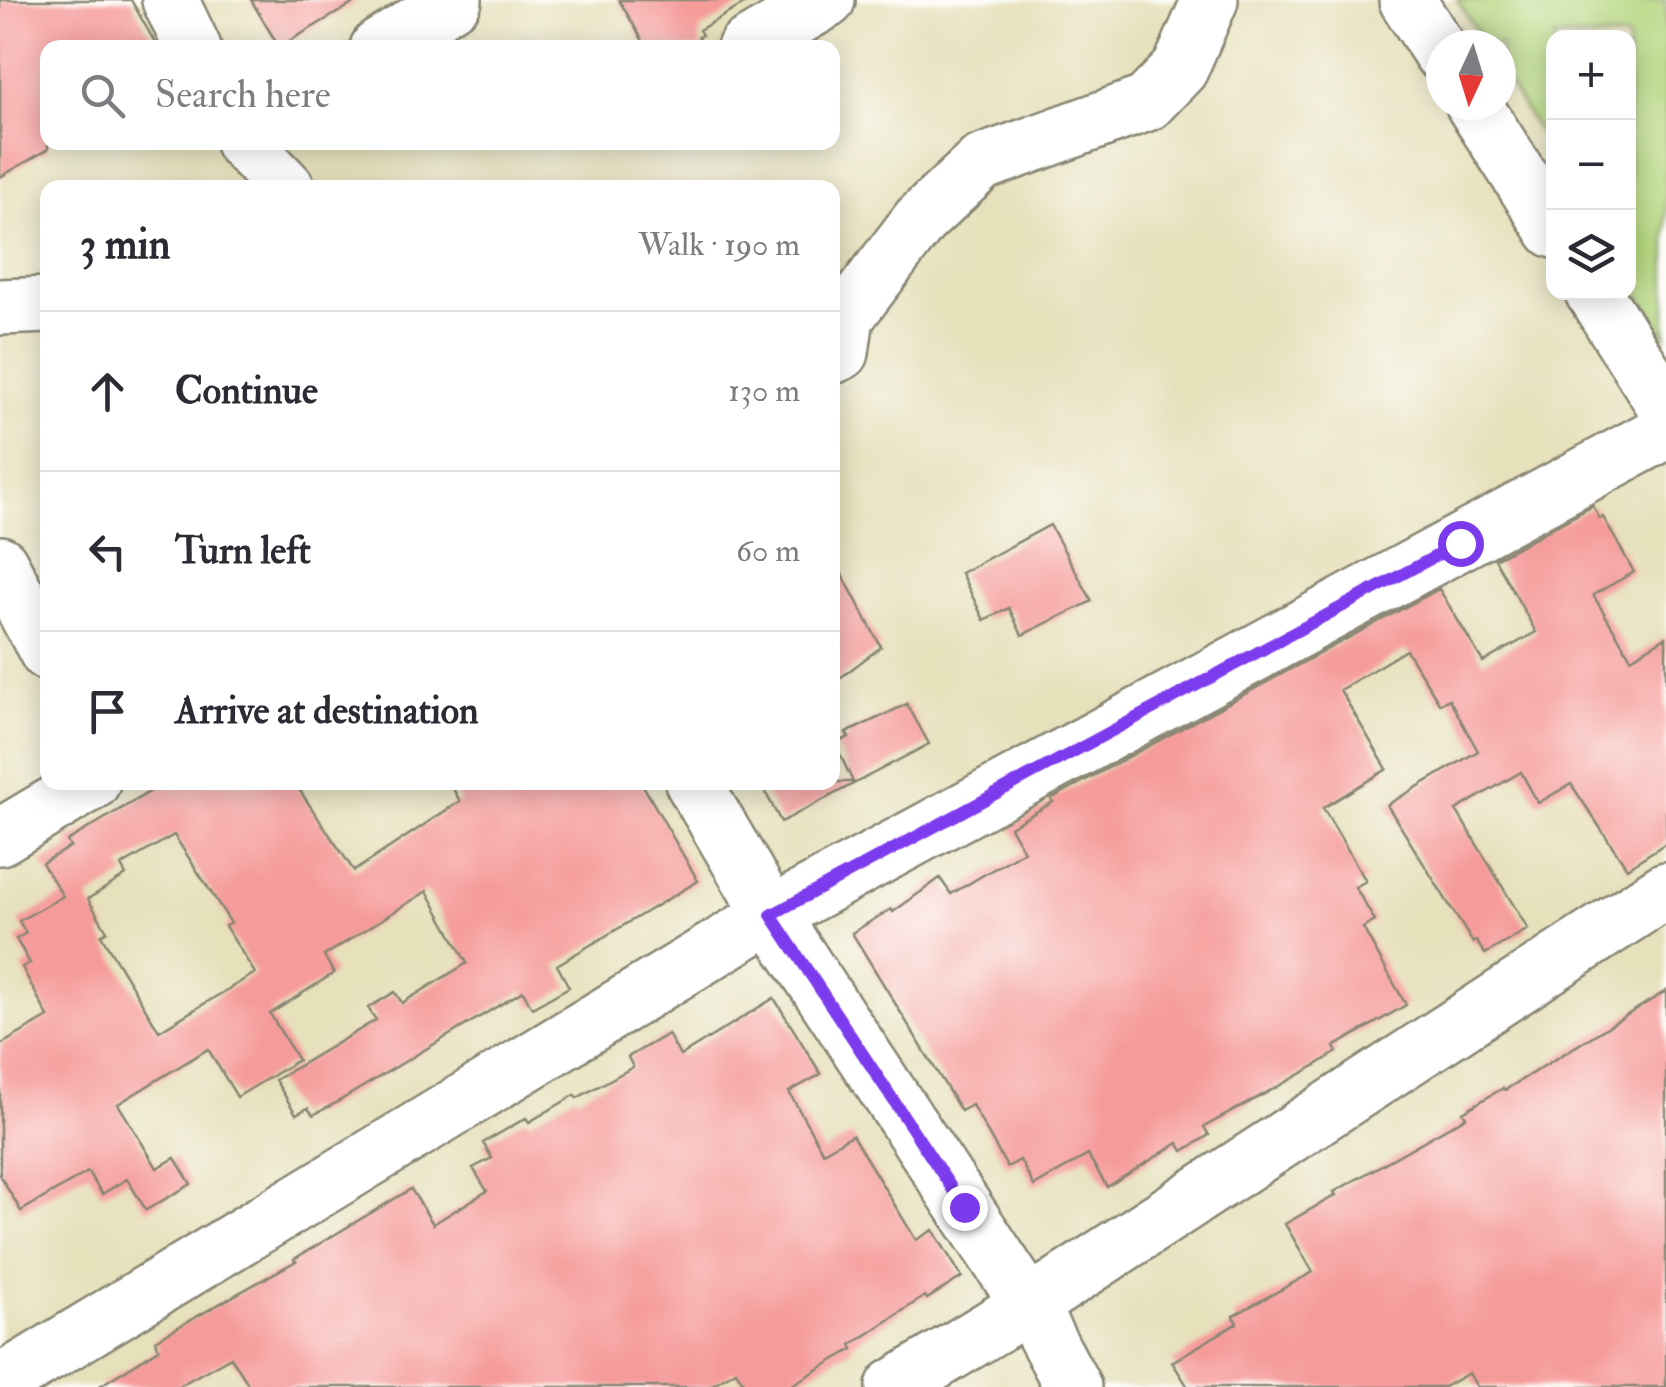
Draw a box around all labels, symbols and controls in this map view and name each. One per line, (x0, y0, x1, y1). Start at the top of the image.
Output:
north arrow (1426, 30, 1516, 120)
map controls (1546, 30, 1636, 300)
button: + (1546, 30, 1636, 120)
search box (40, 40, 840, 150)
icon: search (75, 68, 130, 123)
text: Search here (155, 71, 331, 119)
button: − (1546, 120, 1636, 210)
button: layers (1546, 210, 1636, 300)
text: 3 min (80, 219, 170, 271)
text: Walk · 190 m (638, 225, 800, 265)
icon: ahead (80, 364, 135, 419)
text: Continue (175, 367, 318, 415)
text: 130 m (728, 371, 800, 411)
route start (1438, 521, 1484, 567)
icon: left (80, 524, 135, 579)
text: Turn left (175, 527, 311, 575)
text: 60 m (736, 531, 800, 571)
icon: arrive (80, 684, 135, 739)
text: Arrive at destination (175, 687, 479, 735)
route end (942, 1185, 988, 1231)

